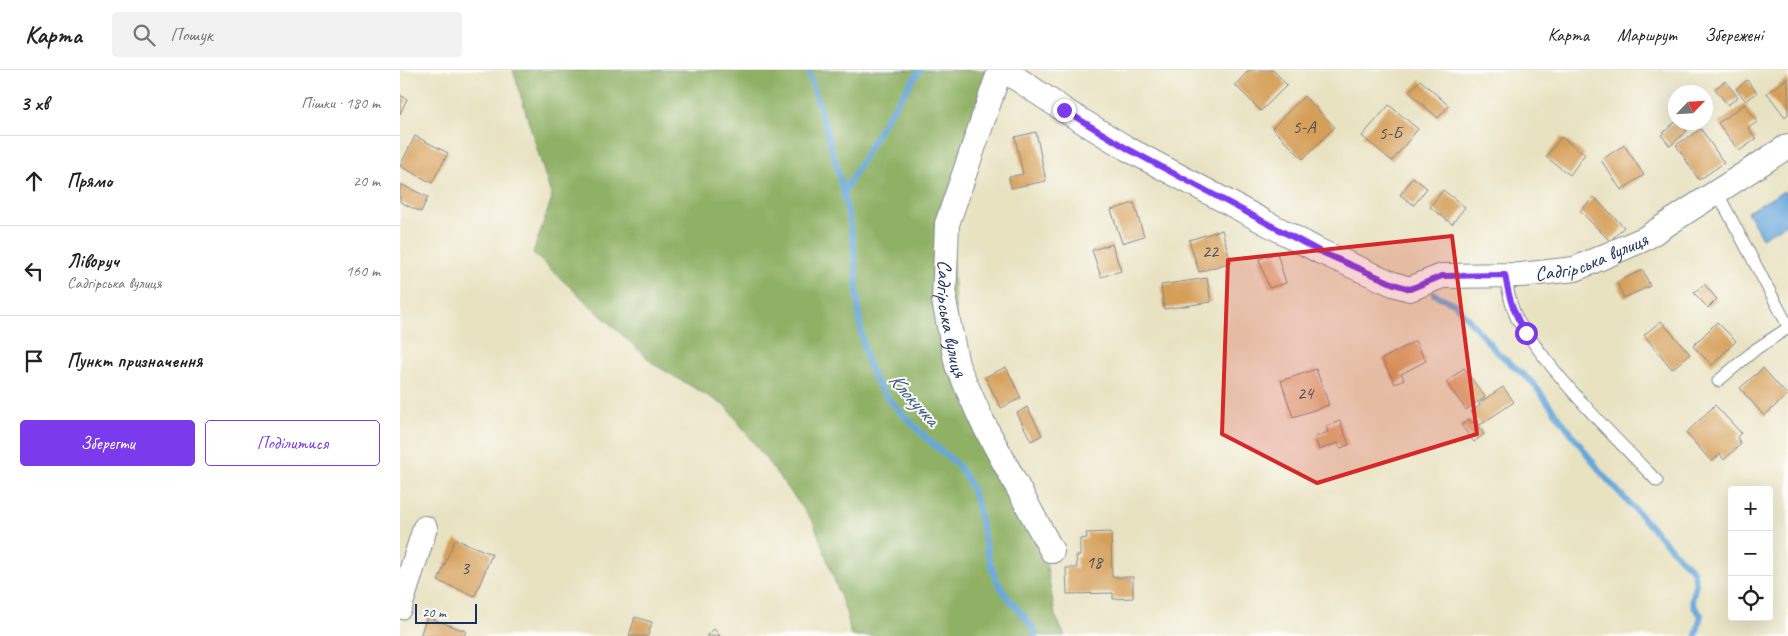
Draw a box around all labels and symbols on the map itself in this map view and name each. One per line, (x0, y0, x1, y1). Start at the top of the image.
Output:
north arrow (1668, 85, 1713, 130)
route end (1053, 99, 1076, 122)
house number: 5-А (1292, 116, 1316, 138)
house number: 5-Б (1378, 122, 1404, 144)
street label: Садгірська вулиця (1534, 227, 1652, 286)
house number: 22 (1202, 240, 1220, 262)
street label: Садгірська вулиця (931, 259, 973, 382)
route start (1515, 322, 1538, 345)
water label: Клокучка (883, 367, 946, 433)
house number: 24 (1297, 382, 1315, 404)
house number: 18 (1086, 551, 1104, 573)
house number: 3 (461, 557, 471, 579)
scale bar (415, 601, 478, 624)

